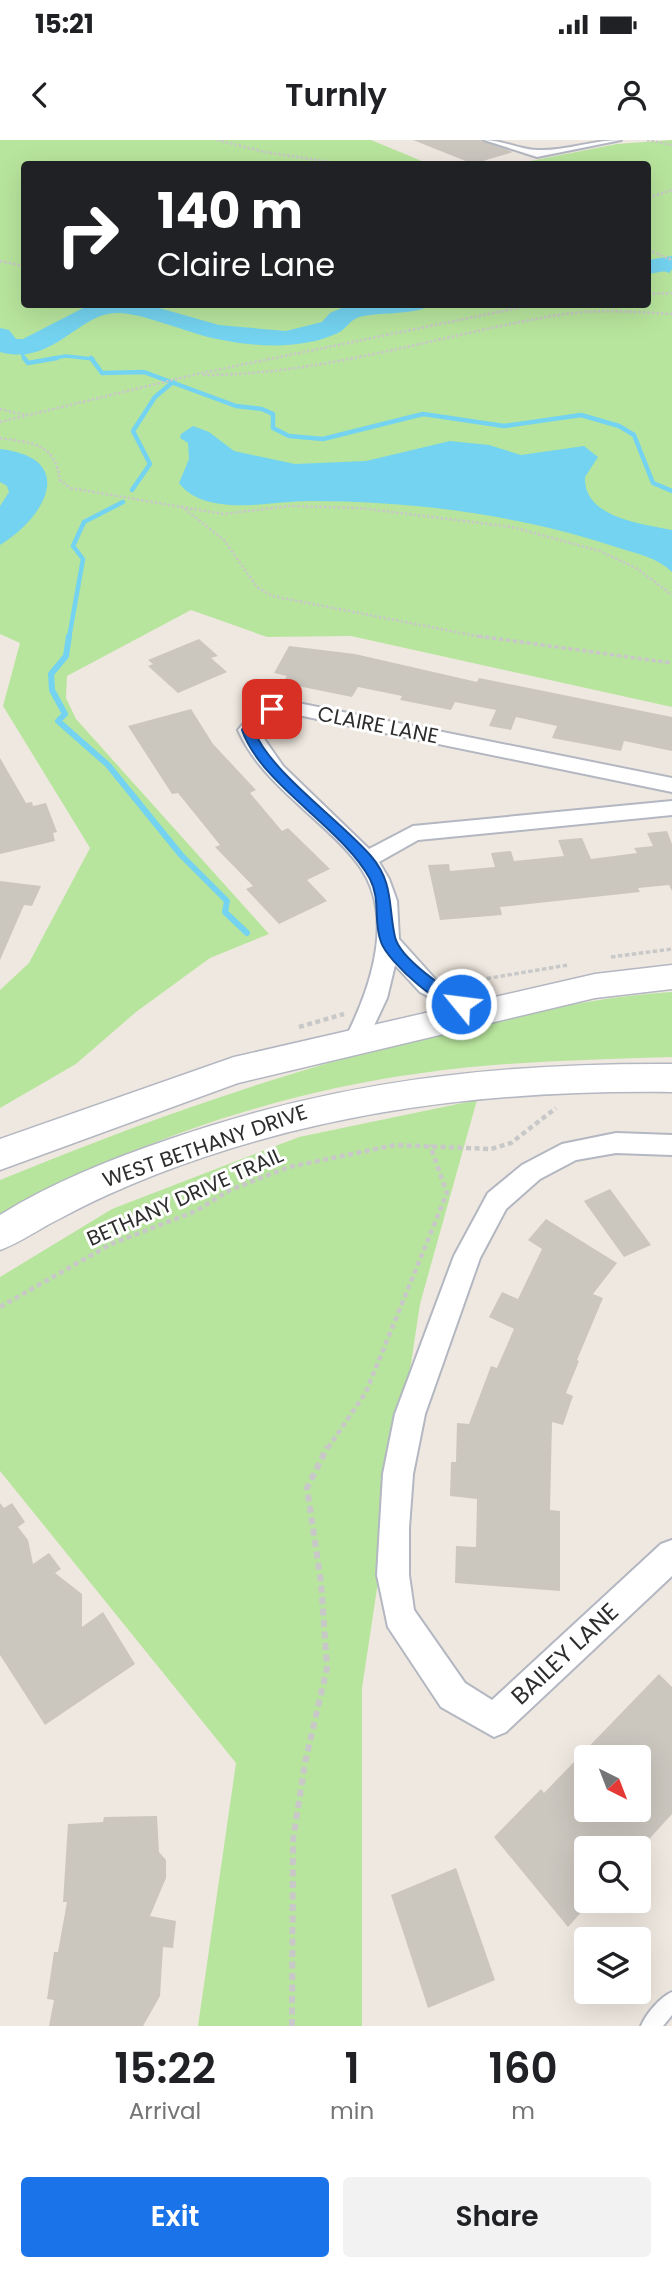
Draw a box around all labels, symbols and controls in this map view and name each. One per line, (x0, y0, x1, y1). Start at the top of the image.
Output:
text: 15:21 (35, 6, 94, 42)
text: Turnly (285, 72, 387, 117)
icon: back (21, 76, 59, 114)
icon: person (613, 76, 651, 114)
text: 140 m (157, 177, 303, 245)
icon: right (42, 189, 133, 280)
text: Claire Lane (157, 242, 335, 287)
pin (242, 679, 302, 739)
icon: arrive (253, 690, 291, 728)
street label: CLAIRE LANE (315, 699, 441, 750)
position arrow (424, 967, 498, 1041)
street label: WEST BETHANY DRIVE (99, 1097, 311, 1194)
street label: BETHANY DRIVE TRAIL (82, 1140, 288, 1253)
street label: BAILEY LANE (504, 1595, 626, 1712)
north arrow (574, 1745, 651, 1822)
map controls (574, 1745, 651, 2004)
button: search (574, 1836, 651, 1913)
button: layers (574, 1927, 651, 2004)
text: 15:22 (114, 2039, 216, 2098)
text: 1 (345, 2039, 360, 2098)
text: 160 (488, 2039, 558, 2098)
text: Arrival (129, 2095, 201, 2127)
text: min (330, 2095, 374, 2127)
text: m (511, 2095, 535, 2127)
button: Exit (21, 2177, 329, 2257)
button: Share (343, 2177, 651, 2257)

